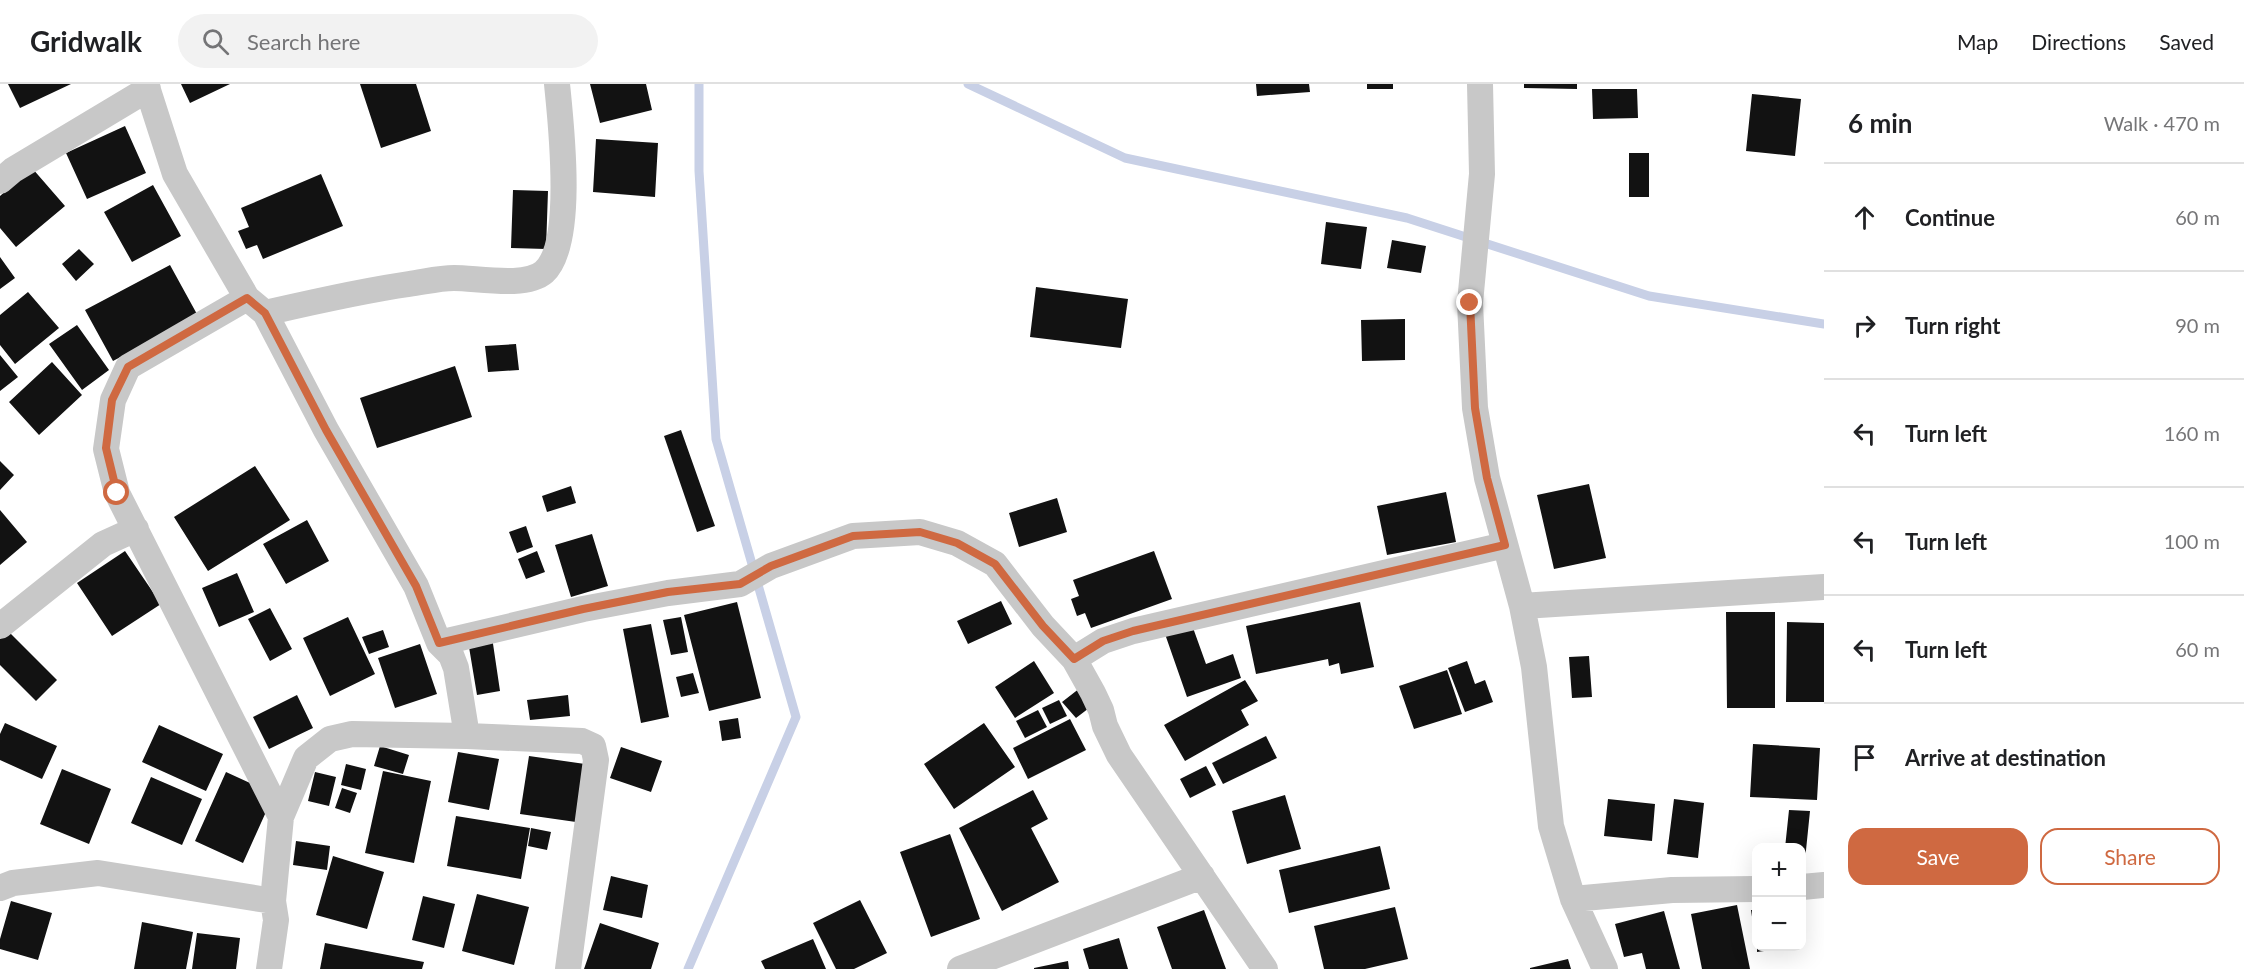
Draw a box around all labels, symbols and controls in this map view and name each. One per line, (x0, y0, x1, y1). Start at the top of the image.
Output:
search box (178, 14, 598, 68)
text: Gridwalk (30, 24, 142, 58)
icon: search (199, 25, 232, 58)
text: Search here (247, 28, 360, 55)
text: Map (1957, 29, 1998, 54)
text: Directions (2031, 29, 2126, 54)
text: Saved (2159, 29, 2214, 54)
text: 6 min (1848, 107, 1912, 139)
text: Walk · 470 m (2104, 111, 2220, 135)
icon: ahead (1848, 201, 1881, 234)
text: Continue (1905, 204, 1995, 231)
text: 60 m (2175, 205, 2220, 229)
route end (1456, 289, 1482, 315)
icon: right (1848, 309, 1881, 342)
text: Turn right (1905, 312, 2000, 339)
text: 90 m (2175, 313, 2220, 337)
icon: left (1848, 417, 1881, 450)
text: Turn left (1905, 420, 1987, 447)
text: 160 m (2164, 421, 2220, 445)
route start (103, 479, 129, 505)
icon: left (1848, 525, 1881, 558)
text: Turn left (1905, 528, 1987, 555)
text: 100 m (2164, 529, 2220, 553)
icon: left (1848, 633, 1881, 666)
text: Turn left (1905, 636, 1987, 663)
text: 60 m (2175, 637, 2220, 661)
icon: arrive (1848, 741, 1881, 774)
text: Arrive at destination (1905, 744, 2106, 771)
button: Save (1848, 828, 2028, 885)
button: Share (2040, 828, 2220, 885)
map controls (1752, 843, 1806, 951)
button: + (1752, 843, 1806, 897)
button: − (1752, 897, 1806, 951)

